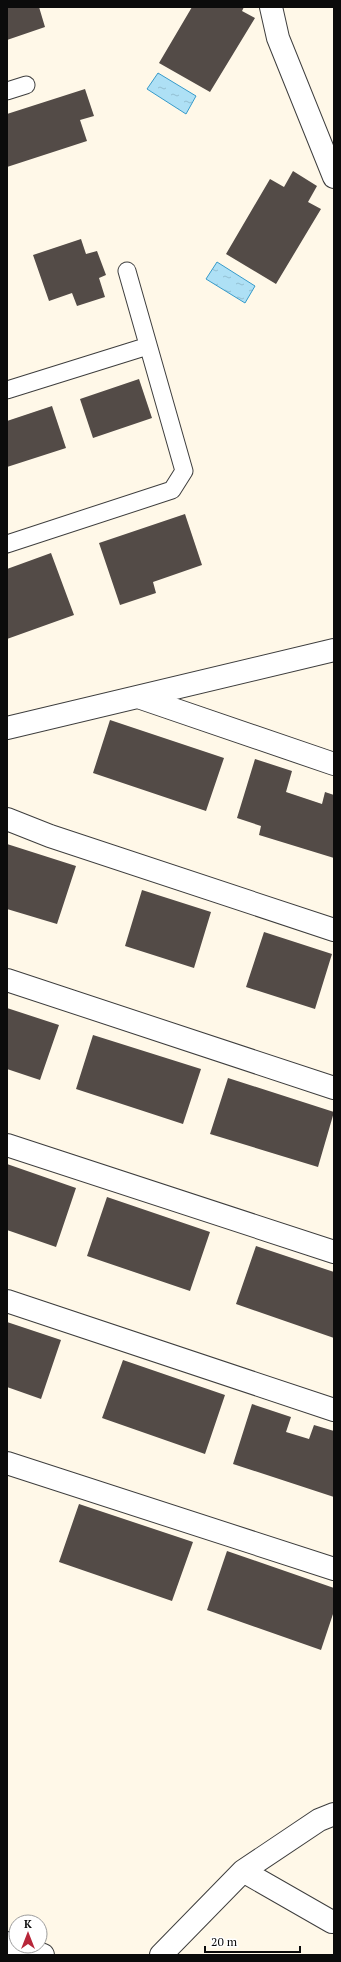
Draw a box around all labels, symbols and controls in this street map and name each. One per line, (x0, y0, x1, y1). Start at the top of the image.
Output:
north arrow (8, 1914, 48, 1954)
text: K (24, 1917, 32, 1931)
scale bar (205, 1928, 300, 1954)
text: 20 m (211, 1934, 238, 1949)

